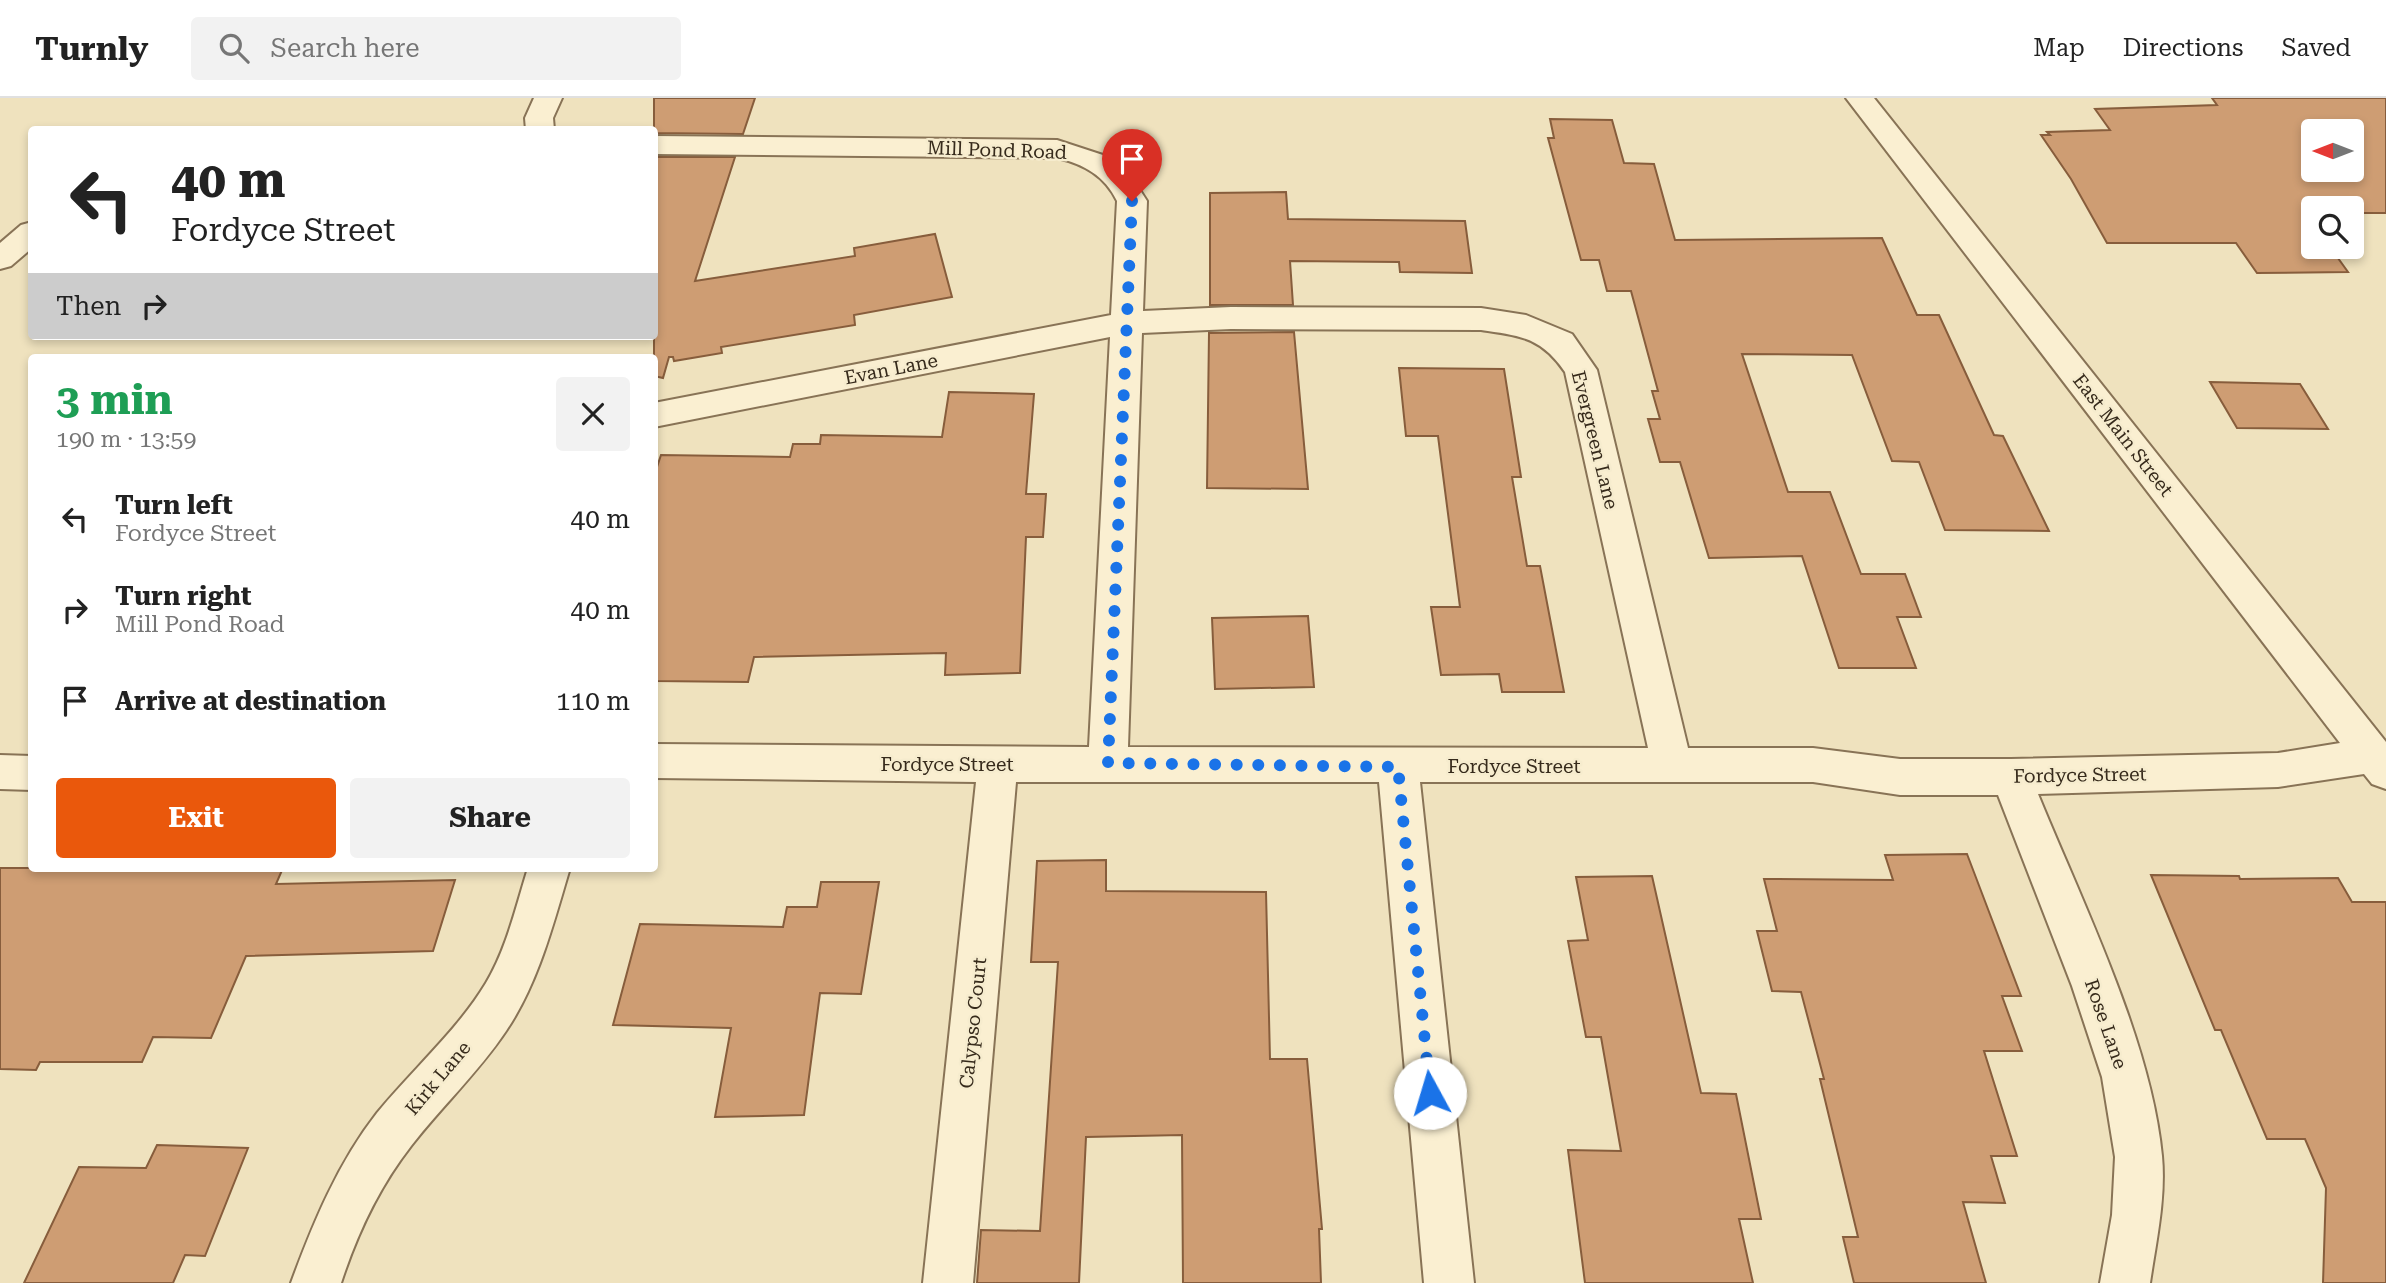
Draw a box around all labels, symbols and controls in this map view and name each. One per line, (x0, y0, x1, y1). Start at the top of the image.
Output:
search box (191, 17, 681, 80)
text: Turnly (35, 29, 149, 68)
icon: search (215, 29, 253, 67)
text: Search here (271, 33, 419, 63)
text: Map (2033, 34, 2085, 62)
text: Directions (2123, 34, 2243, 62)
text: Saved (2281, 34, 2351, 62)
north arrow (2301, 119, 2364, 182)
map controls (2301, 119, 2364, 259)
pin (1102, 129, 1162, 201)
street label: Mill Pond Road (927, 136, 1067, 164)
icon: arrive (1113, 140, 1151, 178)
text: 40 m (171, 152, 286, 209)
icon: left (56, 154, 147, 245)
button: search (2301, 196, 2364, 259)
text: Fordyce Street (171, 211, 395, 249)
icon: right (135, 287, 173, 325)
text: Then (56, 291, 121, 321)
street label: Evan Lane (842, 349, 940, 389)
street label: Evergreen Lane (1567, 368, 1623, 512)
street label: East Main Street (2068, 369, 2178, 501)
text: 3 min (56, 375, 173, 424)
button: close (556, 377, 630, 451)
text: 190 m · 13:59 (56, 426, 196, 453)
text: Turn left (115, 490, 233, 520)
icon: left (56, 500, 94, 538)
text: 40 m (571, 504, 630, 534)
text: Fordyce Street (115, 520, 276, 547)
text: Turn right (115, 581, 251, 611)
icon: right (56, 591, 94, 629)
text: 40 m (571, 595, 630, 625)
text: Mill Pond Road (115, 611, 285, 638)
icon: arrive (56, 682, 94, 720)
text: Arrive at destination (115, 686, 386, 716)
text: 110 m (556, 686, 630, 716)
street label: Fordyce Street (880, 753, 1014, 776)
street label: Fordyce Street (1447, 755, 1581, 778)
street label: Fordyce Street (2013, 762, 2147, 788)
button: Exit (56, 778, 336, 858)
button: Share (350, 778, 630, 858)
street label: Calypso Court (955, 956, 991, 1090)
street label: Rose Lane (2080, 976, 2132, 1072)
street label: Kirk Lane (400, 1036, 476, 1120)
position arrow (1393, 1056, 1467, 1130)

